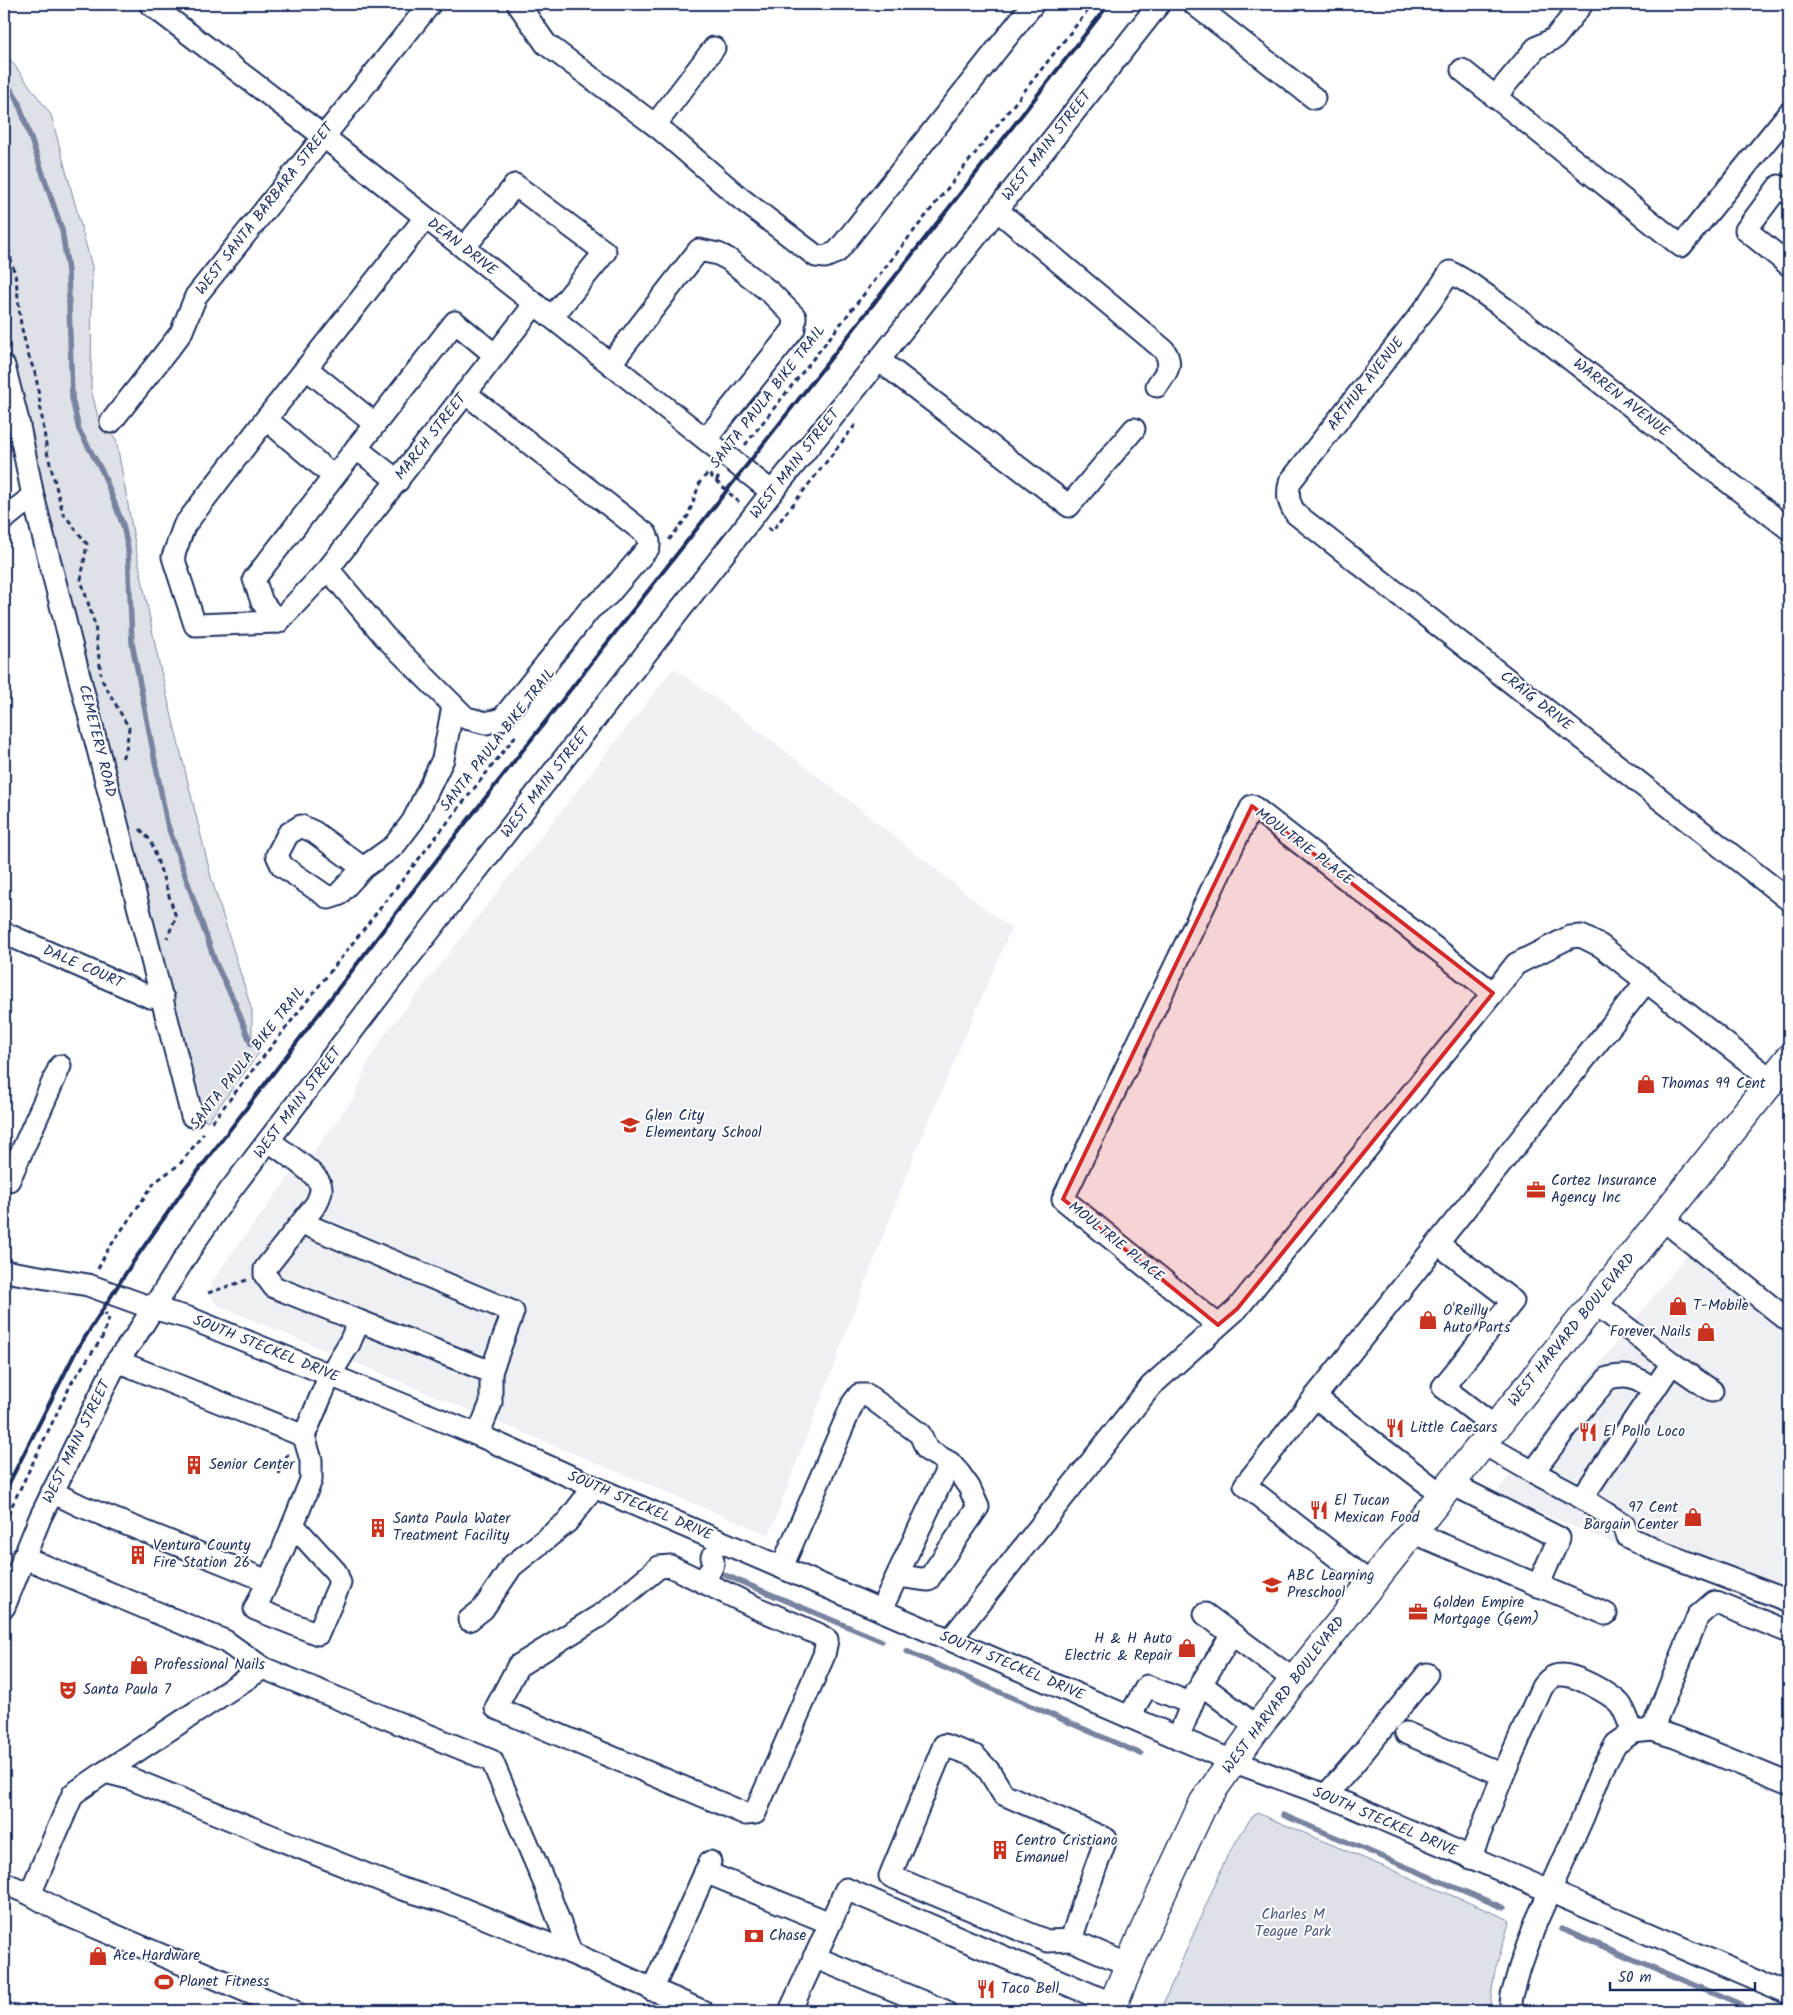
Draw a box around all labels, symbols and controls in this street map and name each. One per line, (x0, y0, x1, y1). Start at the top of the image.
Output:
street label: WEST MAIN STREET (996, 84, 1099, 206)
street label: WEST SANTA BARBARA STREET (190, 116, 341, 300)
street label: DEAN DRIVE (422, 212, 503, 283)
street label: SANTA PAULA BIKE TRAIL (704, 320, 832, 474)
street label: ARTHUR AVENUE (1322, 331, 1411, 436)
street label: WARREN AVENUE (1567, 352, 1675, 444)
street label: MARCH STREET (389, 387, 474, 486)
street label: WEST MAIN STREET (744, 402, 847, 524)
street label: SANTA PAULA BIKE TRAIL (434, 663, 562, 817)
street label: CRAIG DRIVE (1495, 665, 1578, 738)
street label: CEMETERY ROAD (71, 682, 123, 800)
street label: WEST MAIN STREET (495, 721, 598, 843)
street label: MOULTRIE PLACE (1250, 802, 1359, 893)
street label: DALE COURT (39, 939, 129, 996)
street label: SANTA PAULA BIKE TRAIL (184, 981, 312, 1135)
street label: WEST MAIN STREET (248, 1040, 349, 1164)
place label: Thomas 99 Cent (1661, 1072, 1766, 1096)
shop icon: Thomas 99 Cent (1635, 1073, 1657, 1095)
place label: Glen City Elementary School (645, 1104, 762, 1145)
school or university icon: Glen City Elementary School (619, 1114, 641, 1136)
place label: Cortez Insurance Agency Inc (1551, 1169, 1657, 1210)
office icon: Cortez Insurance Agency Inc (1525, 1179, 1547, 1201)
street label: MOULTRIE PLACE (1063, 1196, 1170, 1289)
street label: WEST HARVARD BOULEVARD (1502, 1248, 1642, 1412)
place label: T-Mobile (1693, 1294, 1749, 1318)
shop icon: T-Mobile (1667, 1295, 1689, 1317)
place label: O'Reilly Auto Parts (1443, 1299, 1511, 1340)
street label: SOUTH STECKEL DRIVE (189, 1309, 344, 1390)
shop icon: O'Reilly Auto Parts (1417, 1309, 1439, 1331)
place label: Forever Nails (1610, 1320, 1692, 1344)
shop icon: Forever Nails (1695, 1321, 1717, 1343)
street label: WEST MAIN STREET (37, 1374, 118, 1508)
place label: Little Caesars (1410, 1416, 1498, 1440)
restaurant icon: Little Caesars (1384, 1417, 1406, 1439)
place label: El Pollo Loco (1603, 1420, 1685, 1444)
restaurant icon: El Pollo Loco (1577, 1421, 1599, 1443)
place label: Senior Center (209, 1453, 295, 1477)
building icon: Senior Center (183, 1454, 205, 1476)
street label: SOUTH STECKEL DRIVE (564, 1465, 717, 1548)
place label: El Tucan Mexican Food (1334, 1489, 1420, 1530)
place label: 97 Cent Bargain Center (1583, 1496, 1679, 1537)
restaurant icon: El Tucan Mexican Food (1308, 1499, 1330, 1521)
shop icon: 97 Cent Bargain Center (1682, 1506, 1704, 1528)
place label: Santa Paula Water Treatment Facility (393, 1507, 511, 1548)
building icon: Santa Paula Water Treatment Facility (367, 1517, 389, 1539)
place label: Ventura County Fire Station 26 (153, 1534, 252, 1575)
building icon: Ventura County Fire Station 26 (127, 1544, 149, 1566)
place label: ABC Learning Preschool (1287, 1564, 1374, 1605)
school or university icon: ABC Learning Preschool (1261, 1574, 1283, 1596)
place label: Golden Empire Mortgage (Gem) (1433, 1591, 1539, 1632)
office icon: Golden Empire Mortgage (Gem) (1407, 1601, 1429, 1623)
street label: WEST HARVARD BOULEVARD (1217, 1611, 1352, 1779)
street label: SOUTH STECKEL DRIVE (936, 1625, 1089, 1708)
place label: H & H Auto Electric & Repair (1064, 1627, 1173, 1668)
shop icon: H & H Auto Electric & Repair (1176, 1637, 1198, 1659)
place label: Professional Nails (154, 1653, 266, 1677)
shop icon: Professional Nails (128, 1654, 150, 1676)
place label: Santa Paula 7 (83, 1678, 172, 1702)
theatre icon: Santa Paula 7 (57, 1679, 79, 1701)
street label: SOUTH STECKEL DRIVE (1309, 1781, 1462, 1864)
place label: Centro Cristiano Emanuel (1015, 1829, 1118, 1870)
building icon: Centro Cristiano Emanuel (989, 1839, 1011, 1861)
park label: Charles M Teague Park (1255, 1903, 1332, 1944)
place label: Chase (769, 1924, 806, 1948)
bank icon: Chase (743, 1925, 765, 1947)
place label: Ace Hardware (113, 1944, 200, 1968)
shop icon: Ace Hardware (87, 1945, 109, 1967)
scale bar (1610, 1960, 1756, 1992)
text: 50 m (1618, 1966, 1652, 1990)
place label: Planet Fitness (179, 1970, 270, 1994)
sports icon: Planet Fitness (153, 1971, 175, 1993)
place label: Taco Bell (1001, 1977, 1060, 2001)
restaurant icon: Taco Bell (975, 1978, 997, 2000)

